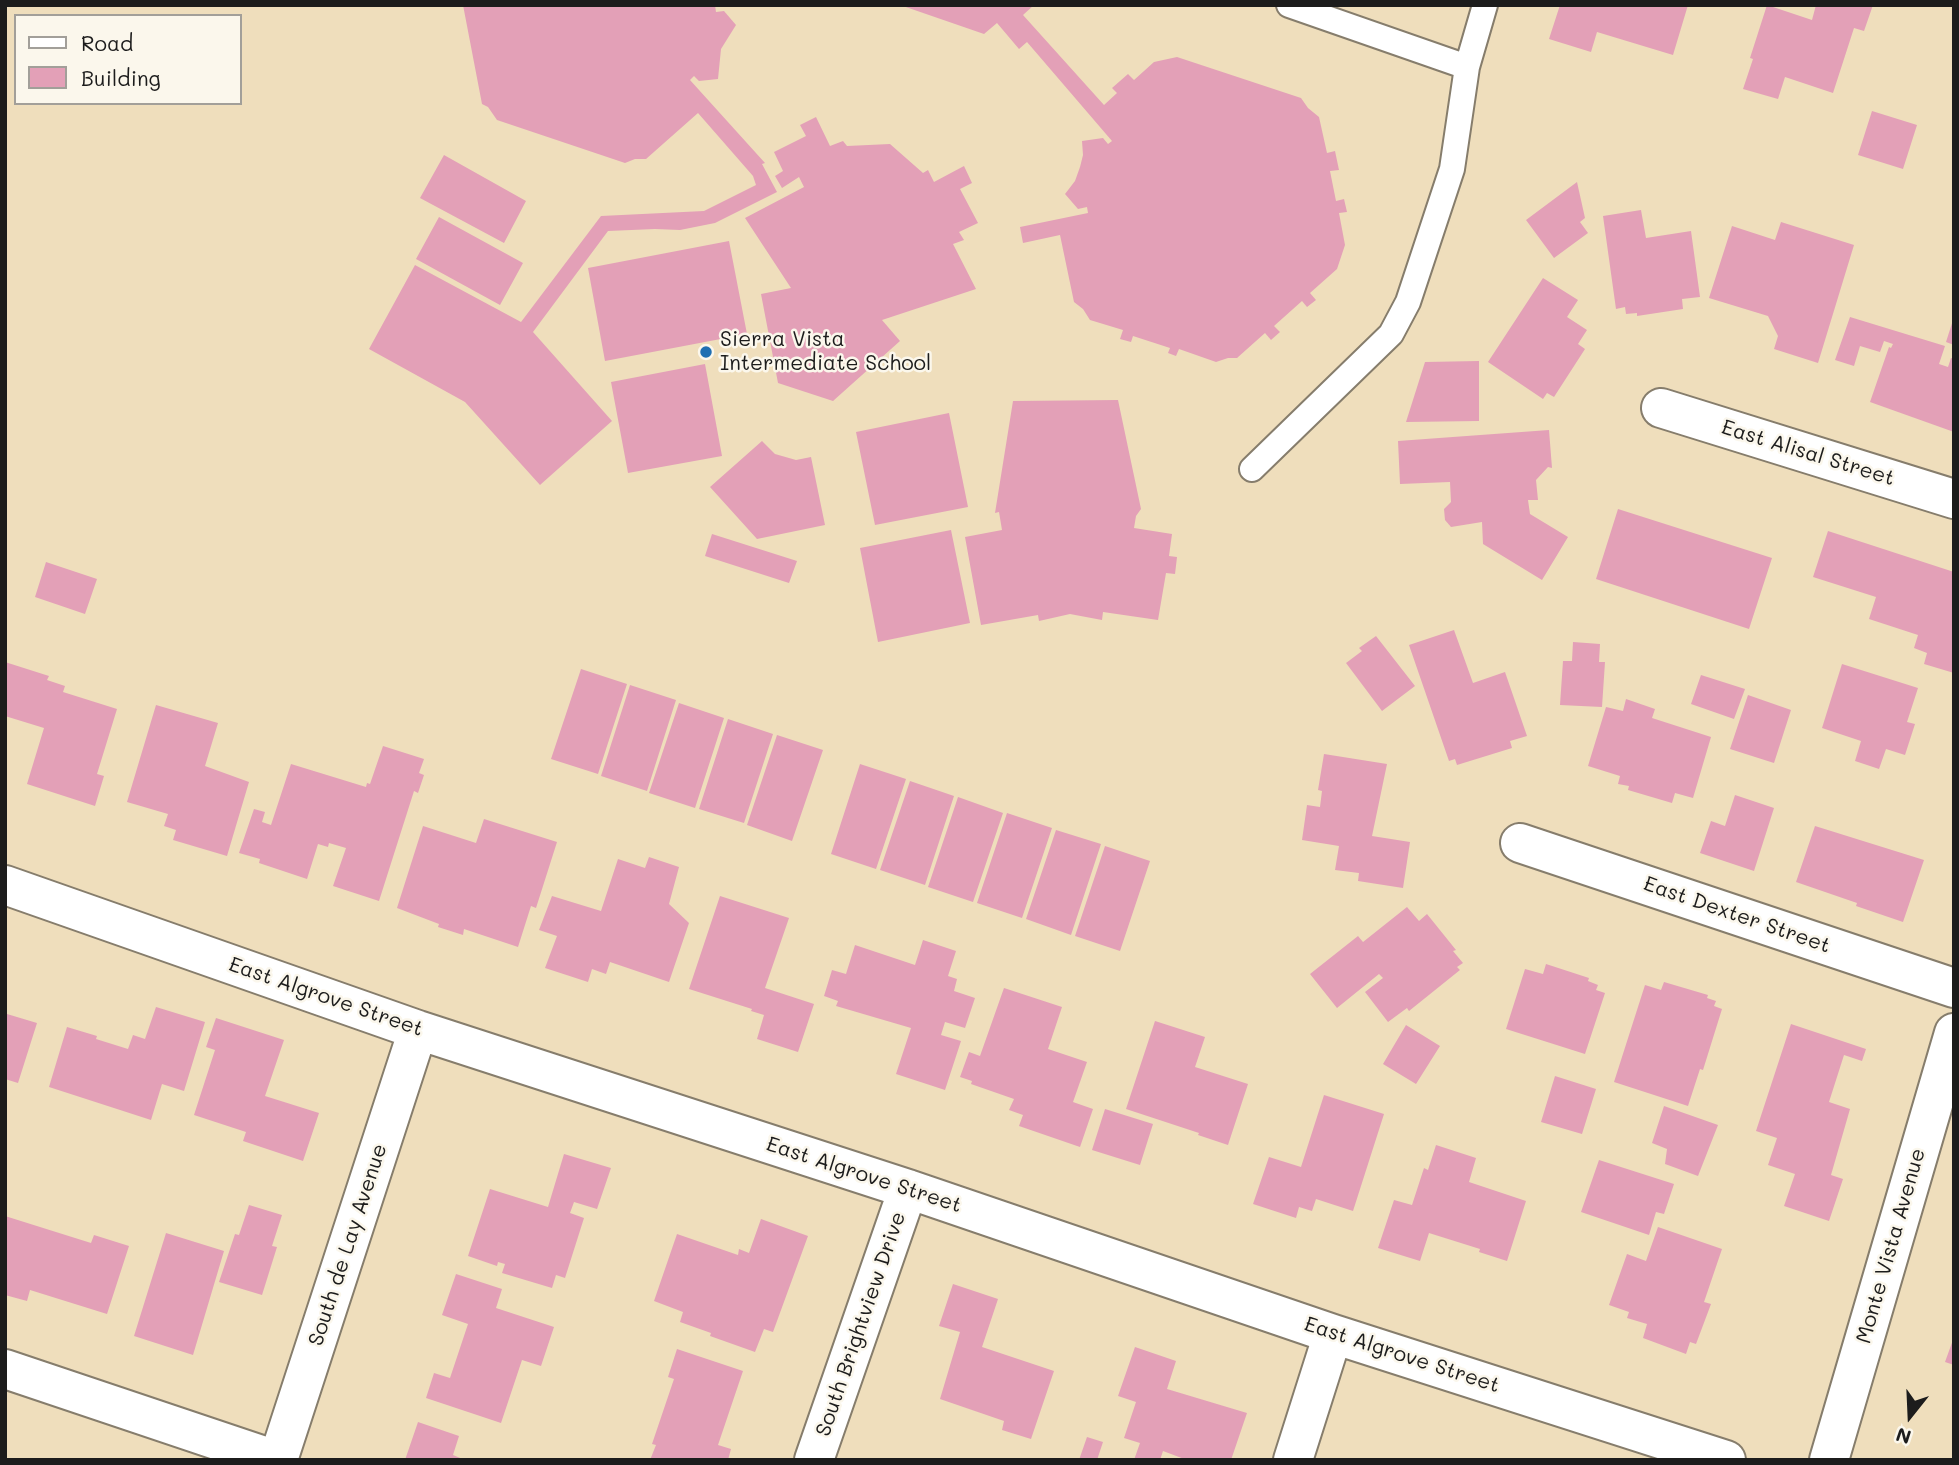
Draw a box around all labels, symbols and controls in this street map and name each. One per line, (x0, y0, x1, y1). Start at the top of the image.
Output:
legend (14, 14, 242, 105)
text: Road (81, 29, 133, 56)
text: Building (81, 64, 161, 91)
place label: Sierra Vista Intermediate School (720, 327, 931, 377)
marker: Sierra Vista Intermediate School (698, 344, 714, 360)
street label: East Alisal Street (1718, 415, 1898, 491)
street label: East Dexter Street (1640, 871, 1834, 959)
street label: East Algrove Street (225, 952, 427, 1042)
street label: East Algrove Street (763, 1132, 965, 1218)
street label: South de Lay Avenue (303, 1141, 393, 1349)
street label: Monte Vista Avenue (1851, 1146, 1931, 1346)
street label: South Brightview Drive (811, 1208, 911, 1440)
street label: East Algrove Street (1301, 1312, 1503, 1398)
north arrow (1875, 1381, 1945, 1451)
text: N (1893, 1422, 1914, 1451)

